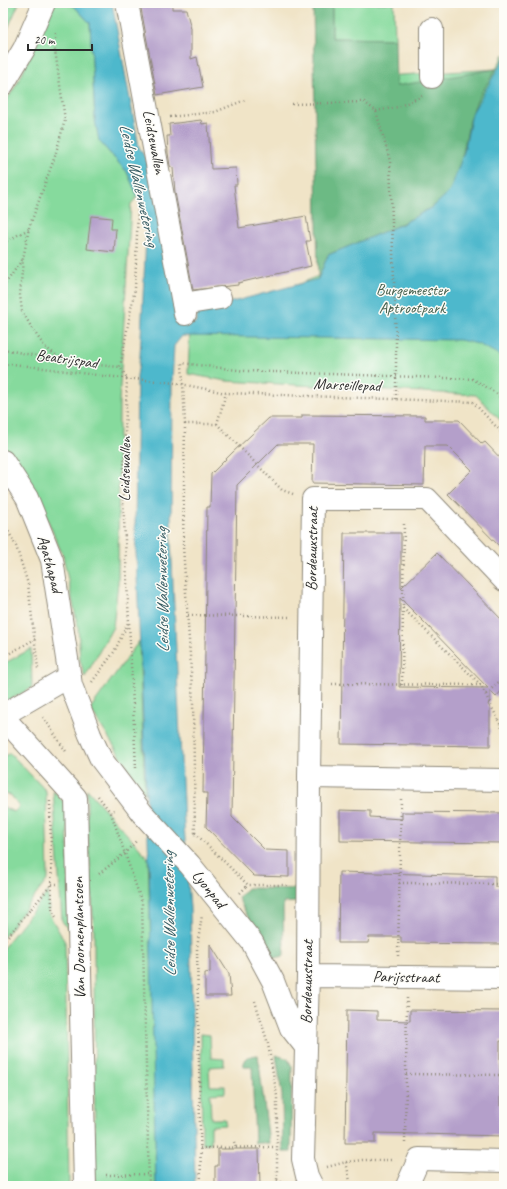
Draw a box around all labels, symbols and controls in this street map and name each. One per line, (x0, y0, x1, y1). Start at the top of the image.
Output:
scale bar (28, 26, 92, 52)
text: 20 m (34, 32, 56, 48)
street label: Leidsewallen (138, 108, 170, 177)
water label: Leidse Wallenwetering (115, 122, 164, 250)
park label: Burgemeester Aptrootpark (376, 280, 449, 318)
street label: Beatrijspad (35, 345, 102, 374)
street label: Marseillepad (313, 374, 384, 396)
street label: Leidsewallen (114, 436, 136, 502)
street label: Bordeauxstraat (301, 505, 323, 591)
water label: Leidse Wallenwetering (150, 525, 174, 653)
street label: Agathapad (33, 533, 68, 597)
water label: Leidse Wallenwetering (157, 849, 181, 977)
street label: Lyonpad (188, 866, 232, 914)
street label: Van Doornenplantsoen (68, 876, 90, 999)
street label: Bordeauxstraat (296, 938, 318, 1024)
street label: Parijsstraat (373, 966, 441, 988)

